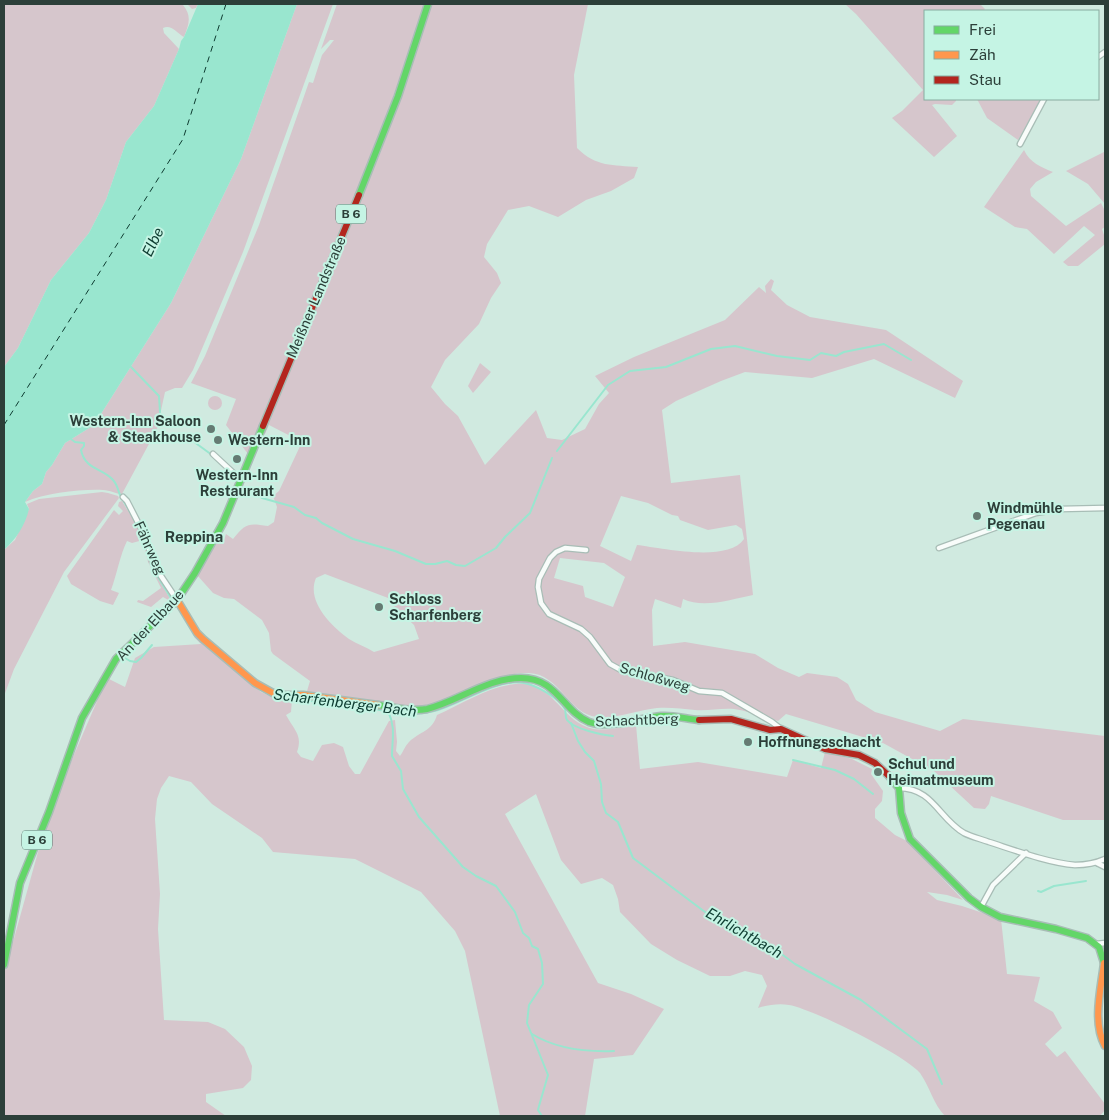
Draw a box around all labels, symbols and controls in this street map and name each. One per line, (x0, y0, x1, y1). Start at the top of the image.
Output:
legend (924, 10, 1099, 100)
text: Frei (969, 21, 996, 38)
text: Zäh (969, 46, 996, 63)
text: Stau (969, 71, 1002, 88)
road number: B 6 (336, 204, 366, 223)
water label: Elbe (138, 225, 167, 259)
street label: Meißner Landstraße (283, 234, 349, 360)
place label: Western-Inn Saloon & Steakhouse (69, 413, 201, 445)
marker: Western-Inn Saloon & Steakhouse (205, 423, 217, 435)
place label: Western-Inn (228, 432, 310, 448)
marker: Western-Inn (212, 434, 224, 446)
marker: Western-Inn Restaurant (231, 453, 243, 465)
place label: Western-Inn Restaurant (196, 467, 278, 499)
place label: Windmühle Pegenau (987, 500, 1063, 532)
marker: Windmühle Pegenau (971, 510, 983, 522)
street label: Fährweg (131, 519, 169, 578)
district label: Reppina (165, 528, 223, 545)
street label: An der Elbaue (113, 586, 187, 664)
place label: Schloss Scharfenberg (389, 591, 482, 623)
marker: Schloss Scharfenberg (373, 601, 385, 613)
street label: Schloßweg (618, 659, 692, 695)
water label: Scharfenberger Bach (272, 685, 418, 720)
street label: Schachtberg (595, 711, 679, 729)
place label: Hoffnungsschacht (758, 734, 881, 750)
marker: Hoffnungsschacht (742, 736, 754, 748)
place label: Schul und Heimatmuseum (888, 756, 994, 788)
marker: Schul und Heimatmuseum (872, 766, 884, 778)
road number: B 6 (22, 830, 52, 850)
water label: Ehrlichtbach (703, 904, 785, 961)

